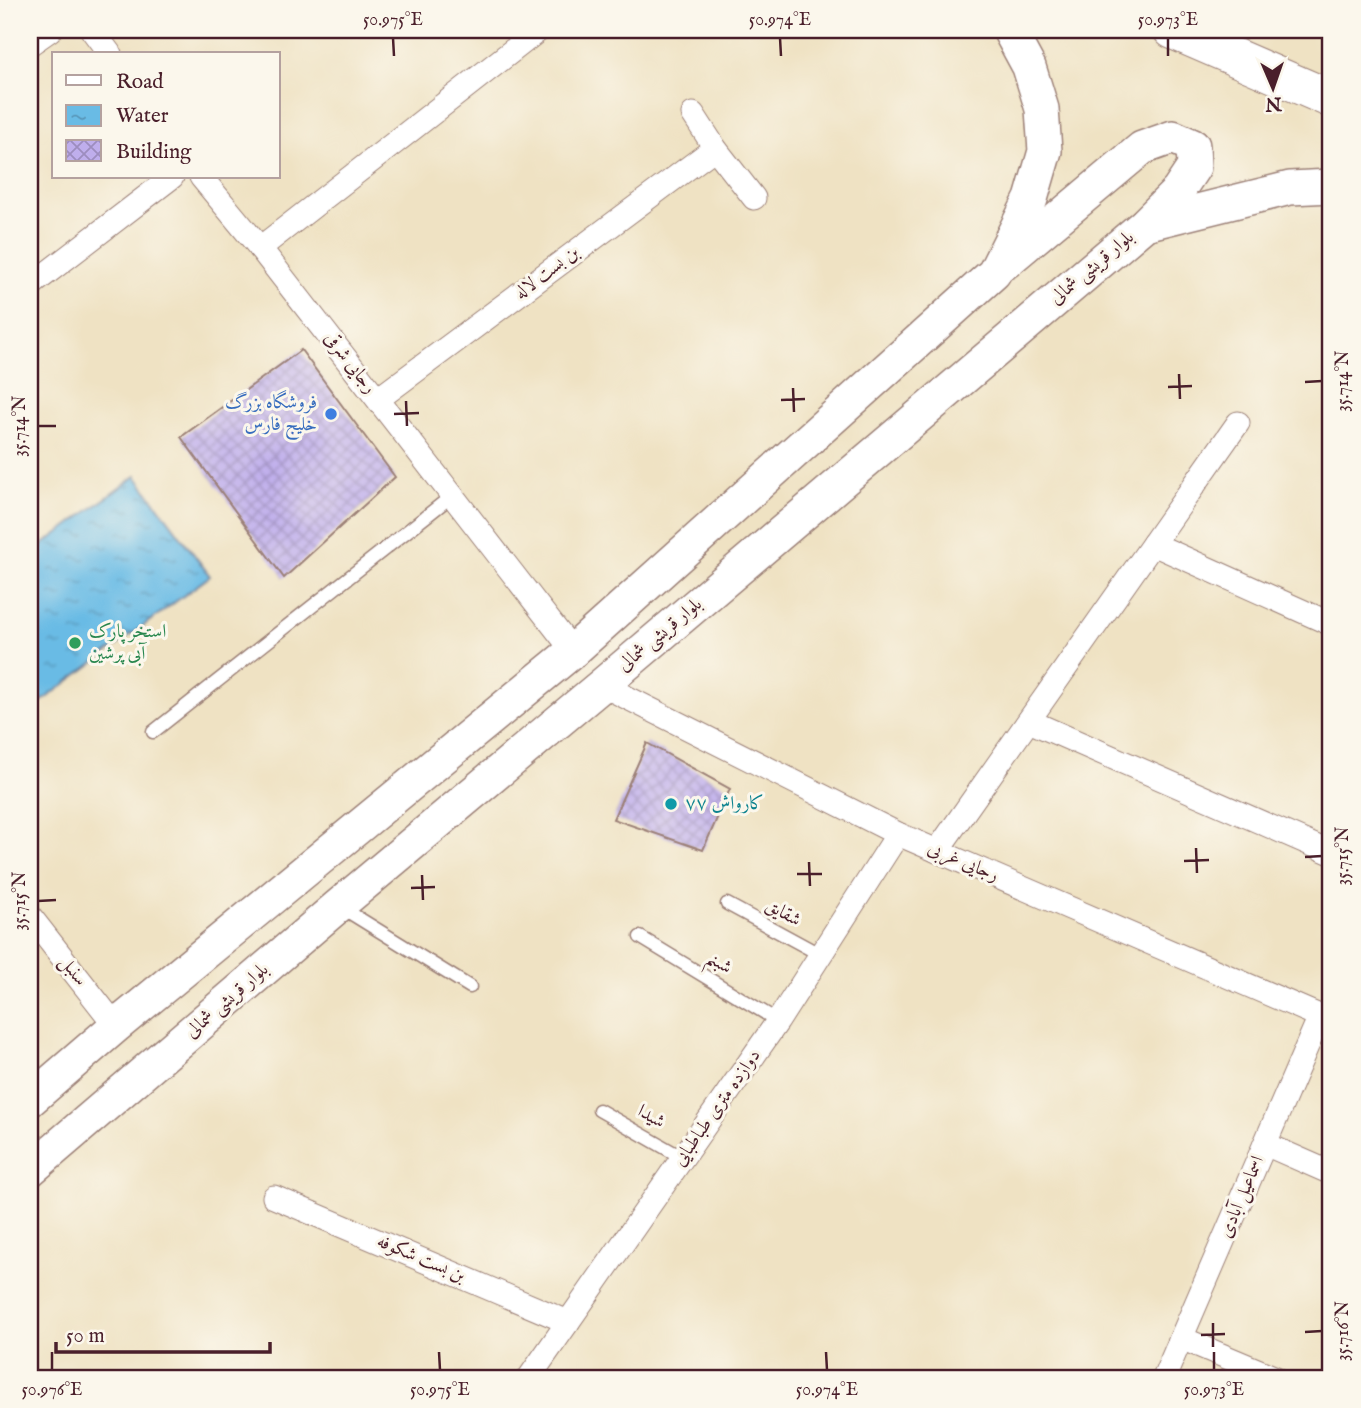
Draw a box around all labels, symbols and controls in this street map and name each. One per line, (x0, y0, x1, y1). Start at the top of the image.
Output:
text: 50.975°E (363, 9, 423, 32)
text: 50.974°E (749, 9, 811, 32)
text: 50.973°E (1138, 9, 1198, 32)
legend (52, 52, 280, 178)
north arrow (1238, 52, 1308, 122)
text: Road (116, 69, 164, 96)
text: N (1264, 91, 1283, 115)
text: Water (116, 103, 169, 130)
text: Building (116, 139, 192, 166)
street label: بلوار قریشی شمالی (1045, 226, 1139, 310)
street label: بن بست لاله (510, 240, 585, 305)
street label: رجایی شرقی (318, 327, 382, 399)
text: 35.714°N (1332, 350, 1355, 412)
place label: فروشگاه بزرگ خلیج فارس (225, 389, 317, 441)
text: 35.714°N (9, 395, 32, 457)
marker: فروشگاه بزرگ خلیج فارس (323, 406, 339, 422)
street label: بلوار قریشی شمالی (613, 593, 707, 677)
place label: استخر پارک آبی پرشین (89, 620, 166, 667)
marker: استخر پارک آبی پرشین (67, 635, 83, 651)
place label: کارواش ۷۷ (685, 792, 764, 816)
marker: کارواش ۷۷ (663, 796, 679, 812)
text: 35.715°N (1332, 826, 1355, 886)
street label: رجایی غربی (923, 836, 1002, 889)
text: 35.715°N (9, 871, 32, 931)
street label: شقایق (761, 893, 805, 933)
street label: شبنم (699, 946, 736, 985)
street label: سنبل (54, 951, 92, 991)
street label: بلوار قریشی شمالی (180, 958, 274, 1044)
street label: دوازده متری طباطبایی (668, 1045, 766, 1171)
street label: شیدا (633, 1099, 669, 1135)
street label: اسماعیل آبادی (1214, 1152, 1270, 1242)
street label: بن بست شکوفه (373, 1230, 469, 1289)
text: 35.716°N (1332, 1301, 1355, 1361)
scale bar (56, 1310, 270, 1354)
text: 50 m (66, 1323, 105, 1350)
text: 50.976°E (21, 1379, 83, 1402)
text: 50.975°E (410, 1379, 470, 1402)
text: 50.974°E (796, 1379, 858, 1402)
text: 50.973°E (1184, 1379, 1244, 1402)

